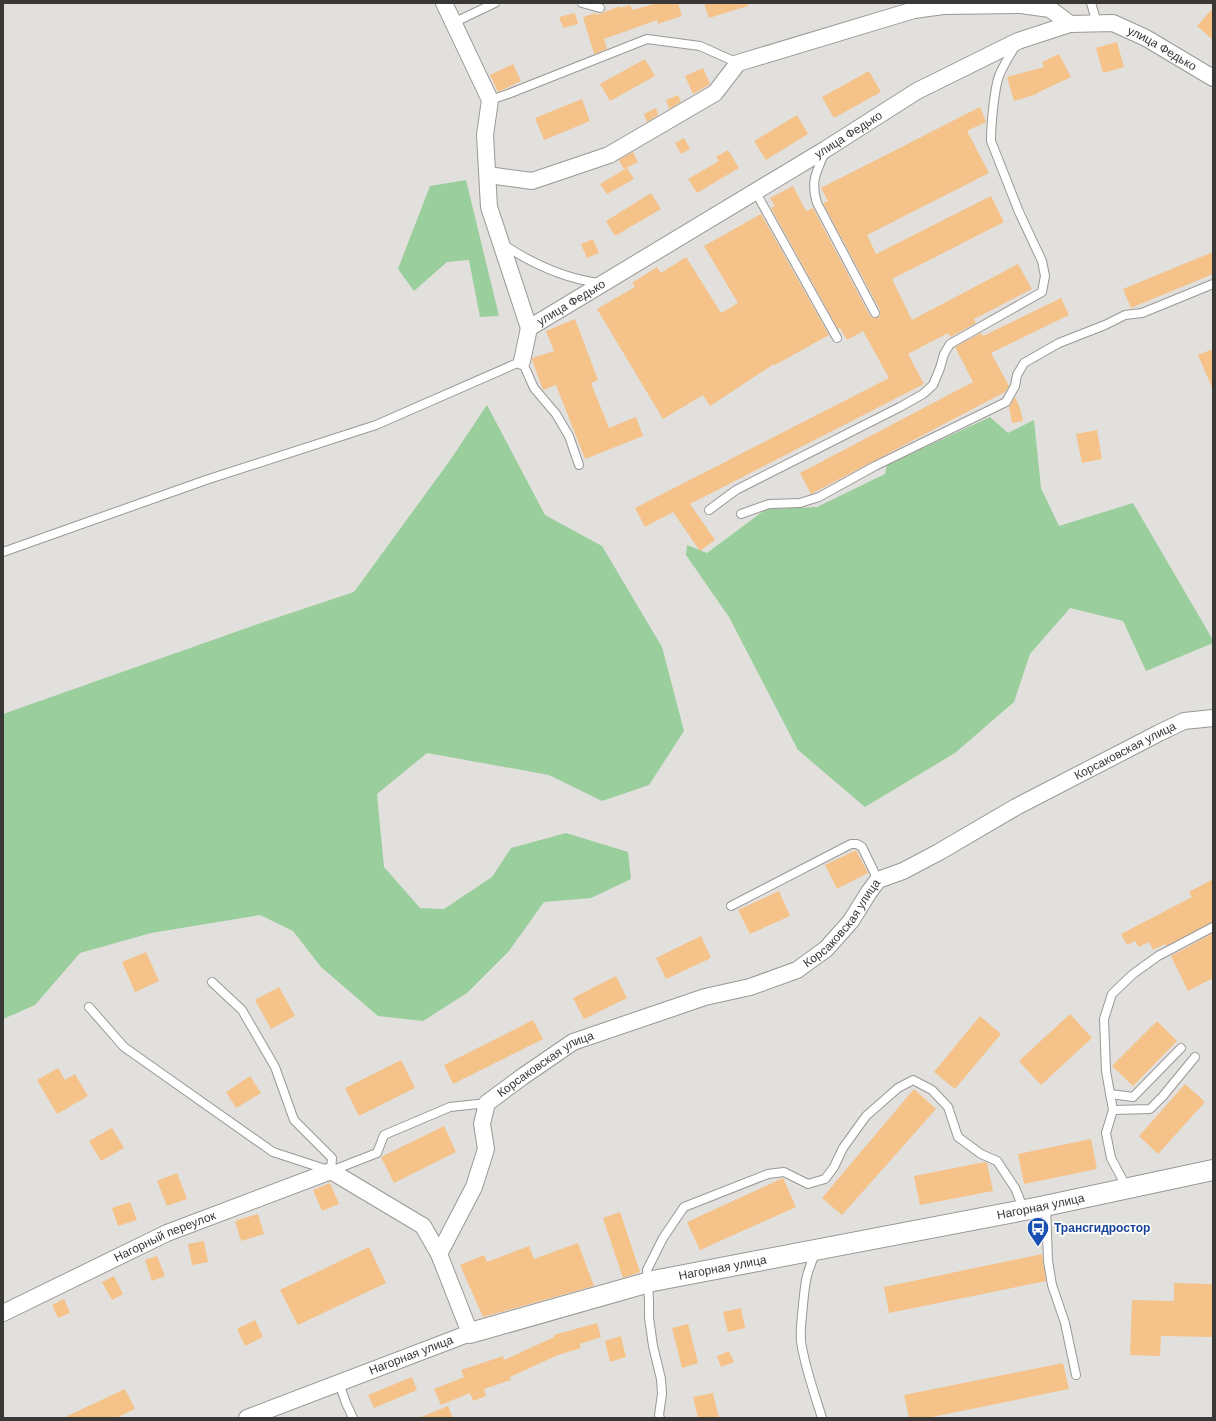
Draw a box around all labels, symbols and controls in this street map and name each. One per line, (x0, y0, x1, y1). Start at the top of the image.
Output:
street label: улица Федько (1125, 23, 1199, 74)
street label: улица Федько (812, 108, 885, 161)
street label: улица Федько (534, 276, 608, 329)
street label: Корсаковская улица (1072, 719, 1178, 783)
street label: Корсаковская улица (801, 876, 883, 970)
street label: Корсаковская улица (494, 1028, 596, 1100)
street label: Нагорная улица (996, 1191, 1086, 1222)
street label: Нагорный переулок (112, 1208, 218, 1265)
bus stop icon: Трансгидростор (1025, 1215, 1051, 1248)
place label: Трансгидростор (1054, 1221, 1150, 1235)
street label: Нагорная улица (677, 1252, 768, 1283)
street label: Нагорная улица (367, 1332, 455, 1377)

